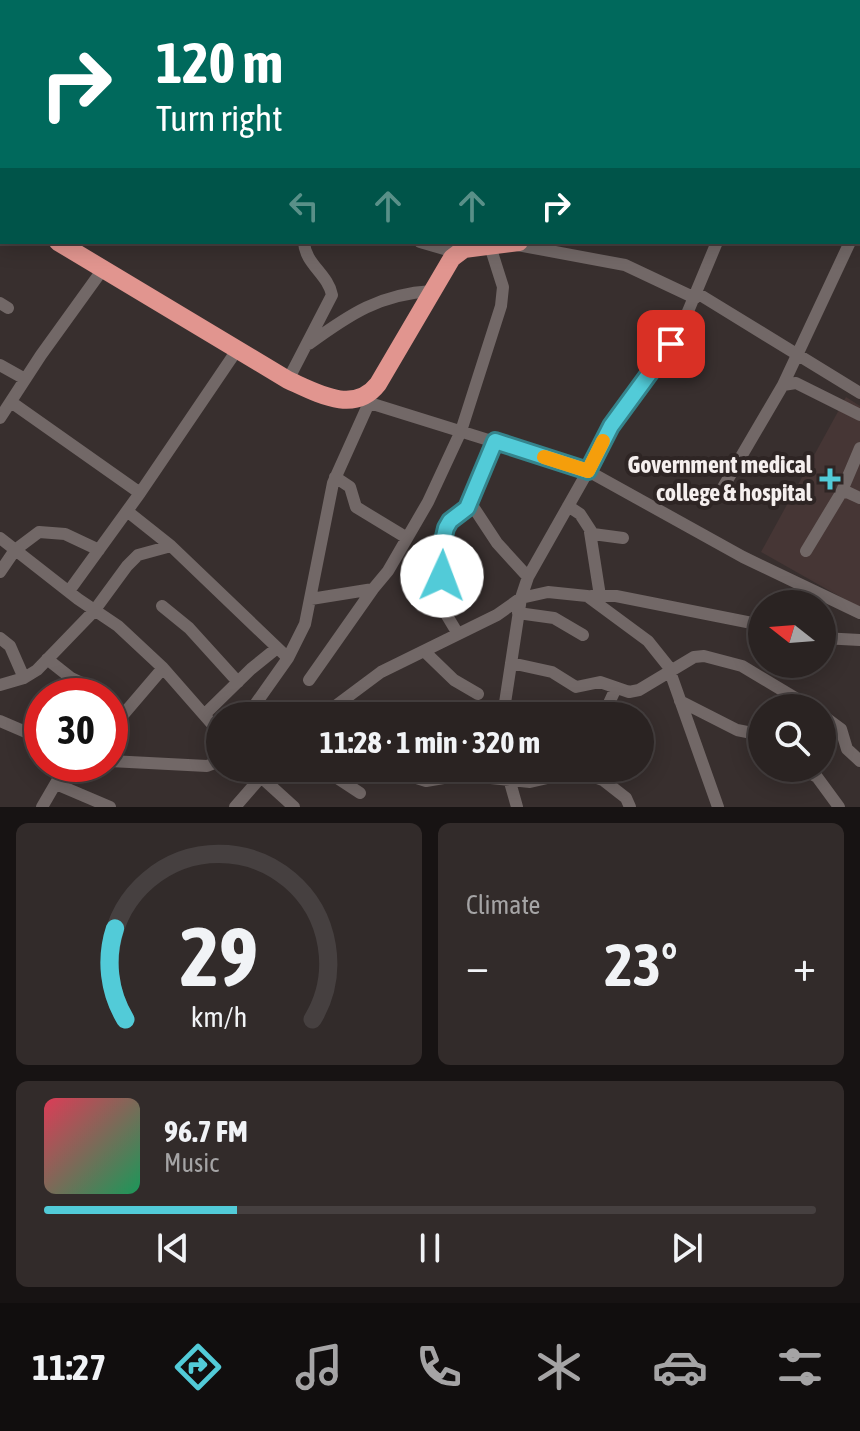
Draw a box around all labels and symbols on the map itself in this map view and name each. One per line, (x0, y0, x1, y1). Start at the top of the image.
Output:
pin (637, 310, 705, 378)
place label: Government medical college & hospital (628, 451, 813, 506)
marker: Government medical college & hospital (819, 468, 841, 490)
position arrow (400, 534, 484, 618)
north arrow (748, 590, 836, 678)
speed limit sign: 30 (24, 678, 128, 782)

